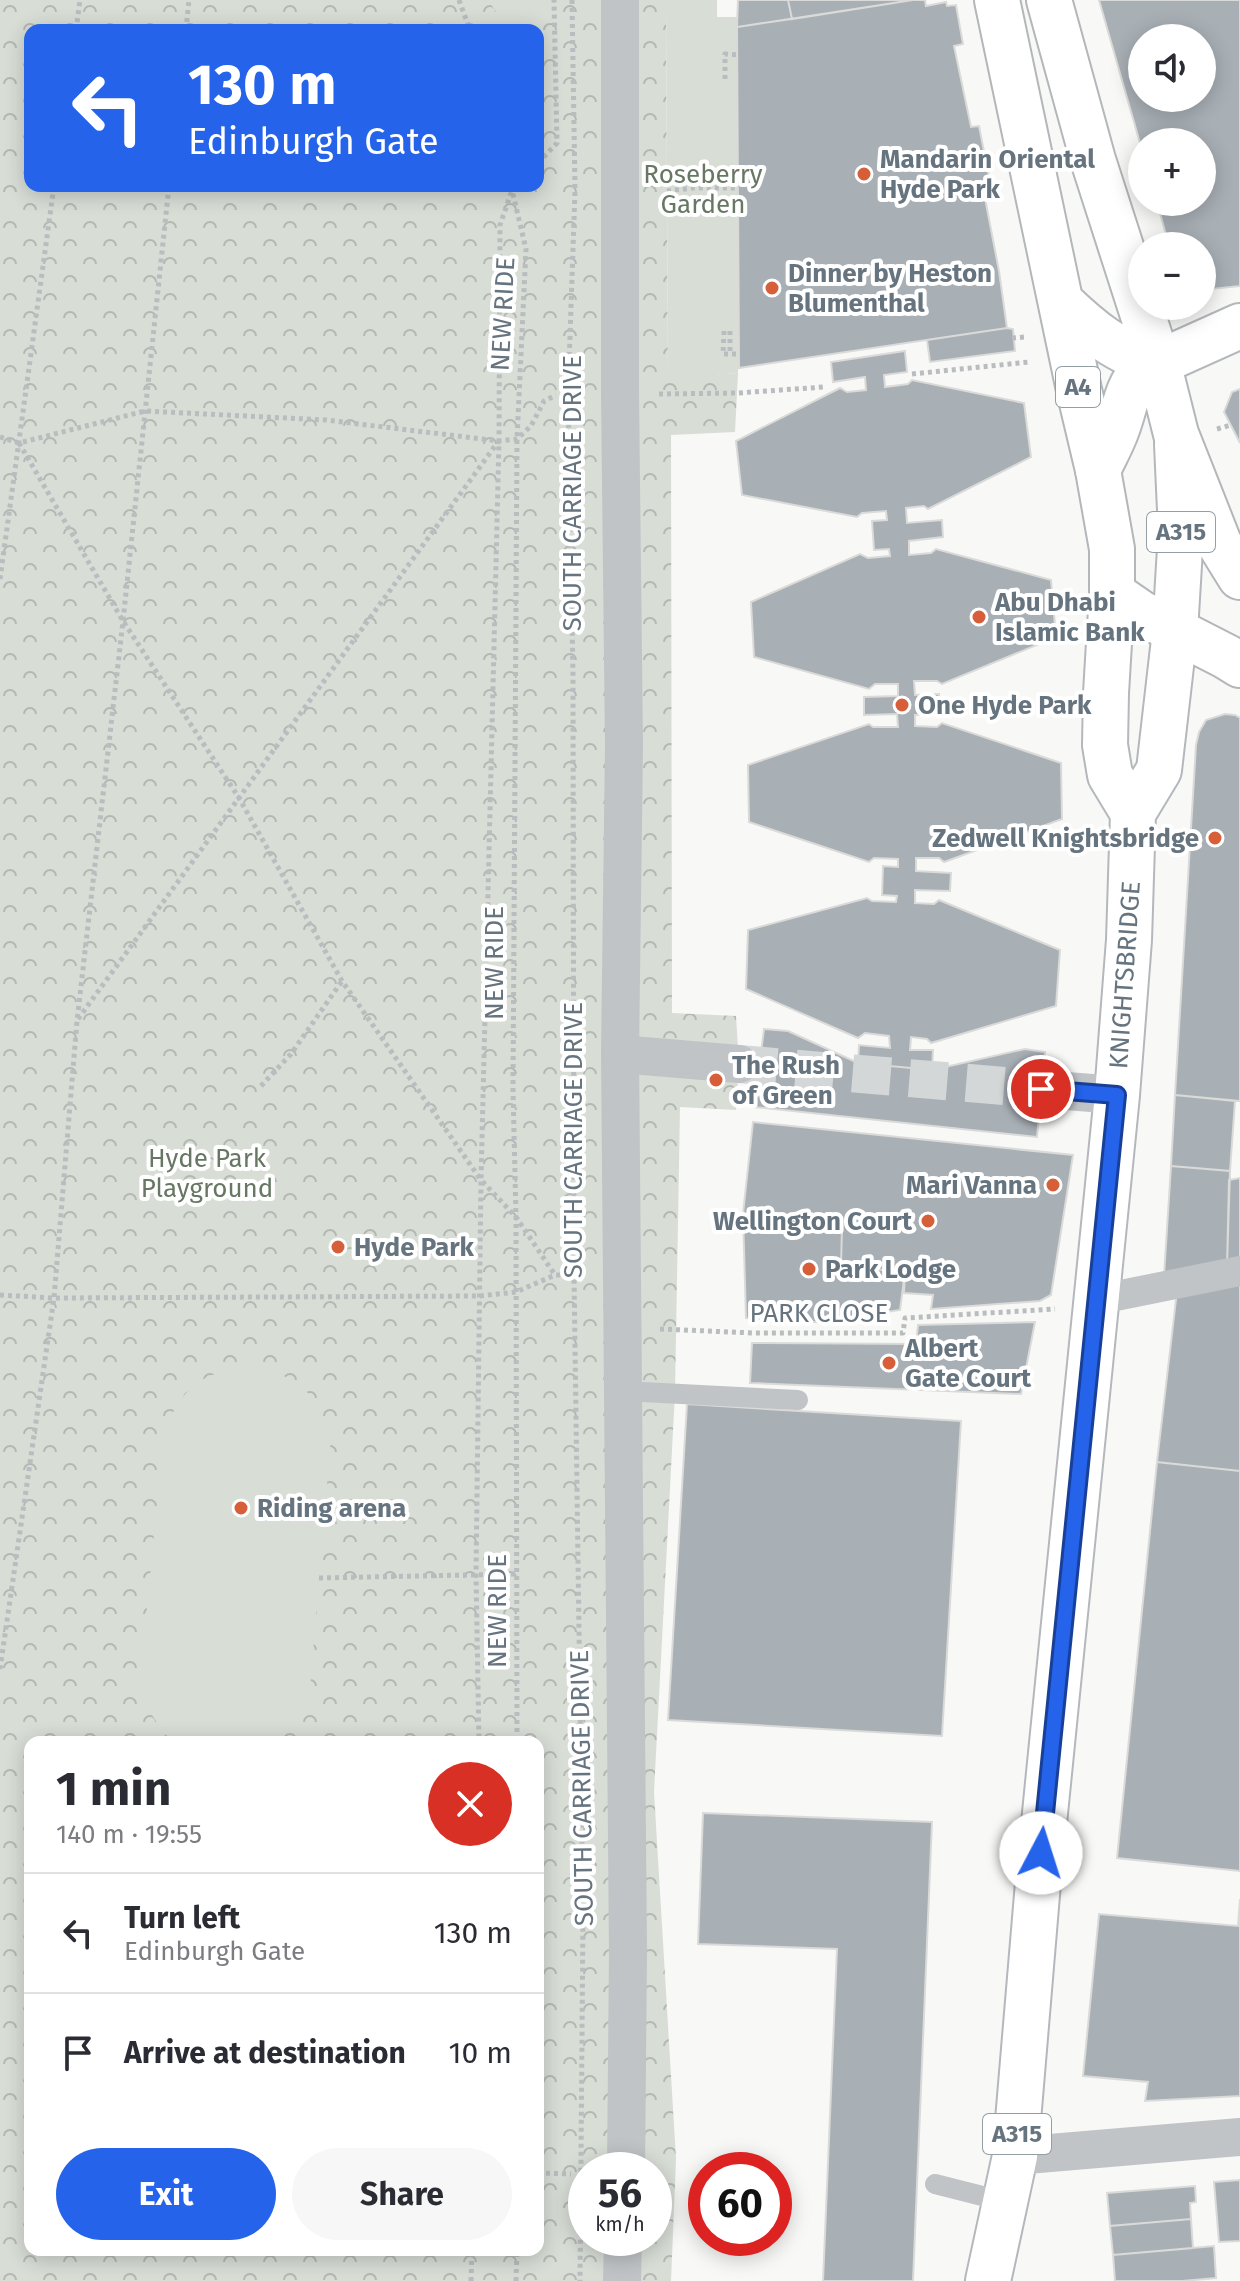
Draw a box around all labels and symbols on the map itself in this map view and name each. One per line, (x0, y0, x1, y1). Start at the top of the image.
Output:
place label: Mandarin Oriental Hyde Park (880, 144, 1095, 205)
park label: Roseberry Garden (643, 159, 763, 220)
marker: Mandarin Oriental Hyde Park (855, 165, 873, 183)
street label: NEW RIDE (485, 256, 521, 372)
place label: Dinner by Heston Blumenthal (788, 258, 992, 319)
marker: Dinner by Heston Blumenthal (763, 279, 781, 297)
street label: SOUTH CARRIAGE DRIVE (557, 355, 588, 631)
road number: A4 (1056, 367, 1100, 407)
road number: A315 (1147, 512, 1215, 552)
place label: Abu Dhabi Islamic Bank (994, 587, 1145, 648)
marker: Abu Dhabi Islamic Bank (970, 608, 988, 626)
place label: One Hyde Park (918, 690, 1092, 721)
marker: One Hyde Park (893, 696, 911, 714)
place label: Zedwell Knightsbridge (932, 823, 1199, 854)
marker: Zedwell Knightsbridge (1206, 829, 1224, 847)
street label: KNIGHTSBRIDGE (1103, 880, 1147, 1070)
street label: NEW RIDE (479, 906, 510, 1020)
street label: SOUTH CARRIAGE DRIVE (558, 1002, 589, 1278)
place label: The Rush of Green (732, 1050, 840, 1111)
pin (1007, 1055, 1075, 1123)
marker: The Rush of Green (707, 1071, 725, 1089)
park label: Hyde Park Playground (141, 1143, 273, 1204)
place label: Mari Vanna (906, 1170, 1037, 1201)
marker: Mari Vanna (1044, 1176, 1062, 1194)
place label: Wellington Court (713, 1206, 913, 1237)
marker: Wellington Court (919, 1212, 937, 1230)
place label: Hyde Park (354, 1232, 475, 1263)
marker: Hyde Park (329, 1238, 347, 1256)
place label: Park Lodge (825, 1254, 956, 1285)
marker: Park Lodge (800, 1260, 818, 1278)
street label: PARK CLOSE (750, 1298, 888, 1329)
place label: Albert Gate Court (904, 1333, 1032, 1394)
marker: Albert Gate Court (880, 1354, 898, 1372)
place label: Riding arena (257, 1493, 406, 1524)
marker: Riding arena (232, 1499, 250, 1517)
street label: NEW RIDE (482, 1554, 513, 1668)
street label: SOUTH CARRIAGE DRIVE (564, 1650, 600, 1926)
position arrow (999, 1811, 1083, 1895)
road number: A315 (983, 2114, 1051, 2154)
speed limit sign: 60 (688, 2152, 792, 2256)

